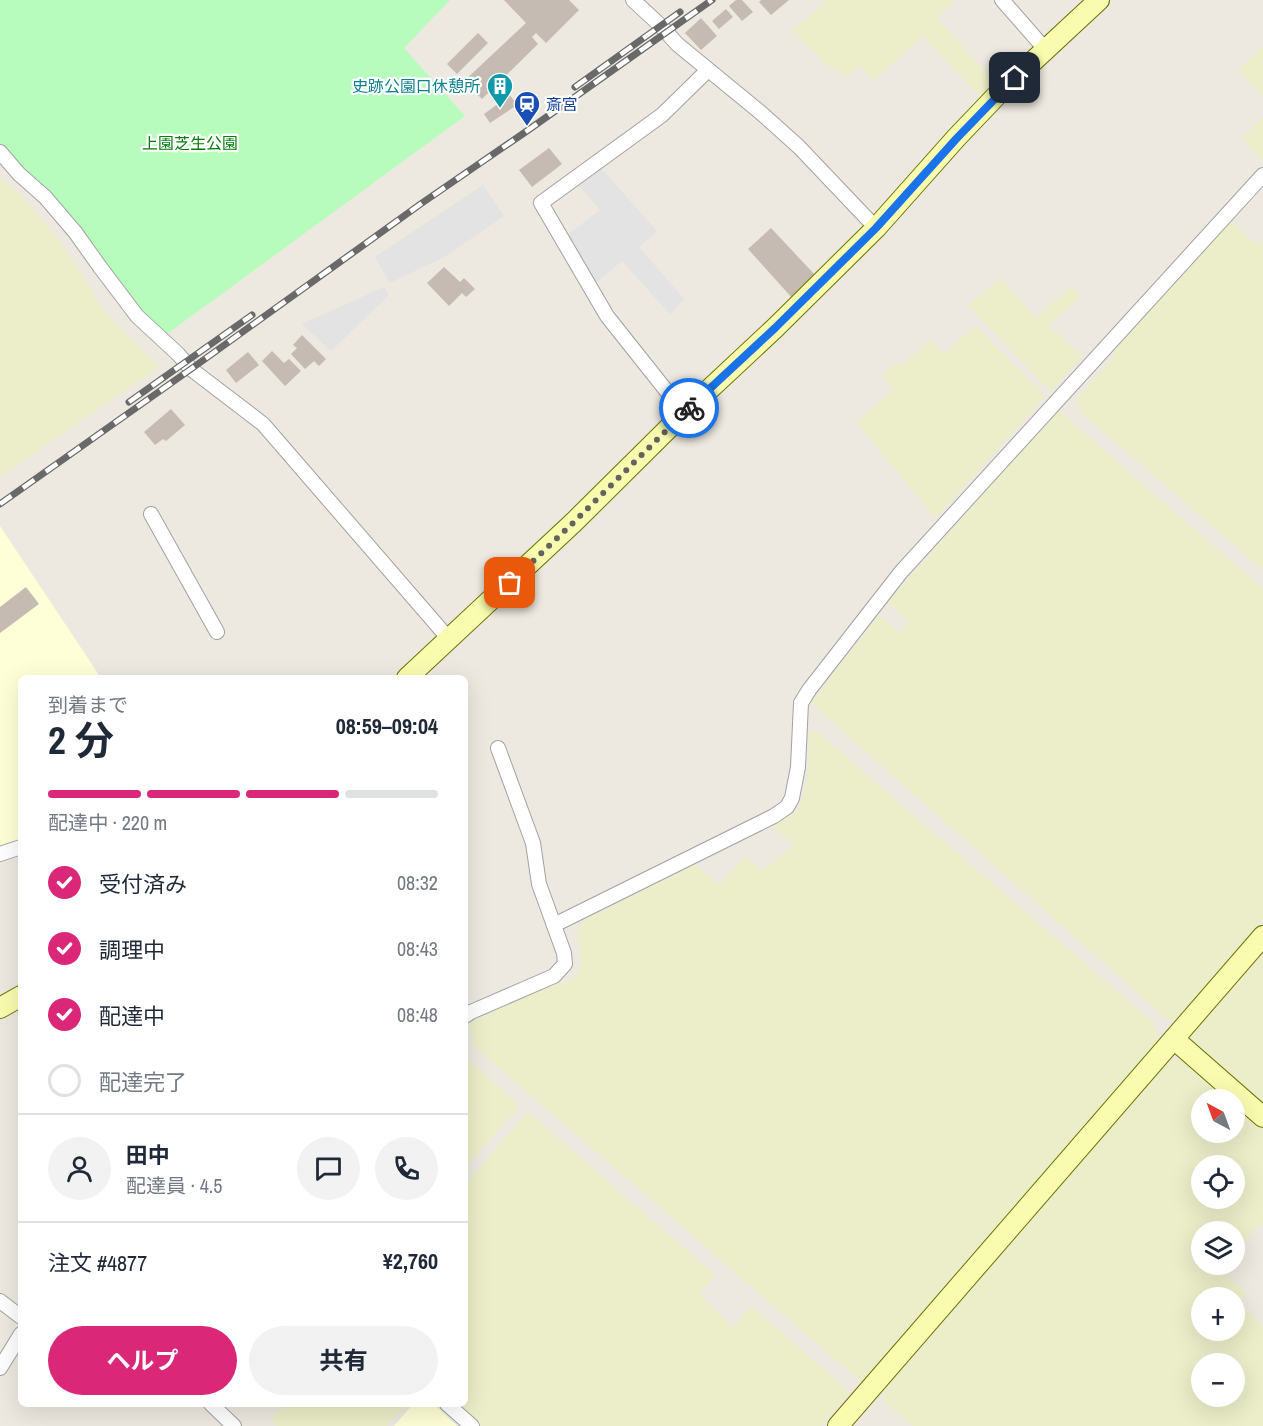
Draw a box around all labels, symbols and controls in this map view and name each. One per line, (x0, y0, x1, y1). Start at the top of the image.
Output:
pin (989, 52, 1040, 103)
icon: home (998, 61, 1031, 94)
building icon: 史跡公園口休憩所 (485, 71, 515, 109)
place label: 史跡公園口休憩所 (352, 75, 480, 97)
station icon: 斎宮 (512, 89, 542, 127)
place label: 斎宮 (546, 93, 578, 115)
park label: 上園芝生公園 (142, 132, 238, 154)
courier (659, 378, 719, 438)
icon: bike (673, 392, 706, 425)
pin (484, 557, 535, 608)
icon: bag (493, 566, 526, 599)
text: 到着まで (48, 691, 128, 718)
text: 08:59–09:04 (336, 711, 438, 741)
text: 2 分 (48, 714, 114, 766)
text: 配達中 · 220 m (48, 809, 167, 836)
icon: check (48, 866, 81, 899)
text: 受付済み (99, 869, 187, 899)
text: 08:32 (397, 869, 438, 896)
icon: check (48, 932, 81, 965)
text: 調理中 (99, 935, 165, 965)
text: 08:43 (397, 935, 438, 962)
icon: check (48, 998, 81, 1031)
text: 配達中 (99, 1001, 165, 1031)
text: 08:48 (397, 1001, 438, 1028)
text: 配達完了 (99, 1067, 187, 1097)
north arrow (1191, 1089, 1245, 1143)
map controls (1191, 1089, 1245, 1407)
button: person (48, 1137, 111, 1200)
button: chat (297, 1137, 360, 1200)
button: phone (375, 1137, 438, 1200)
text: 田中 (126, 1140, 170, 1170)
button: locate (1191, 1155, 1245, 1209)
text: 配達員 · 4.5 (126, 1172, 222, 1199)
button: layers (1191, 1221, 1245, 1275)
text: ¥2,760 (383, 1246, 438, 1276)
text: 注文 #4877 (48, 1248, 147, 1278)
button: + (1191, 1287, 1245, 1341)
button: ヘルプ (48, 1326, 237, 1395)
button: 共有 (249, 1326, 438, 1395)
button: − (1191, 1353, 1245, 1407)

